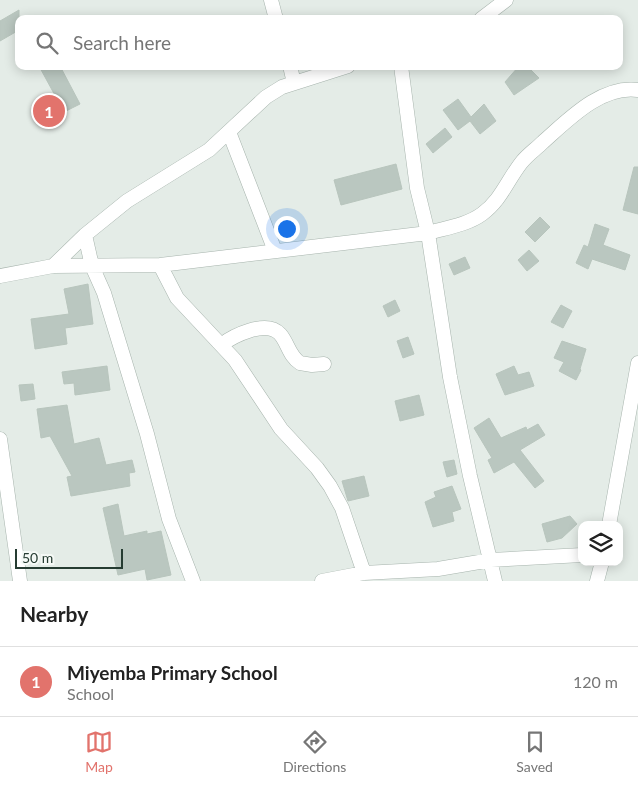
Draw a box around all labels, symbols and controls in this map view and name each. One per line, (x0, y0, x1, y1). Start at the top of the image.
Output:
search box (15, 15, 623, 70)
icon: search (33, 29, 61, 57)
text: Search here (73, 31, 171, 54)
pin: 1 (33, 92, 65, 130)
your location (274, 216, 300, 242)
map controls (578, 521, 623, 566)
button: layers (578, 521, 623, 566)
scale bar (15, 546, 122, 569)
text: 50 m (22, 549, 53, 566)
text: Nearby (20, 601, 88, 626)
text: Miyemba Primary School (67, 661, 278, 684)
text: 1 (31, 672, 41, 691)
text: 120 m (573, 672, 618, 691)
text: School (67, 684, 114, 703)
tab: Map (85, 728, 113, 775)
tab: Directions (283, 728, 346, 775)
tab: Saved (516, 728, 553, 775)

